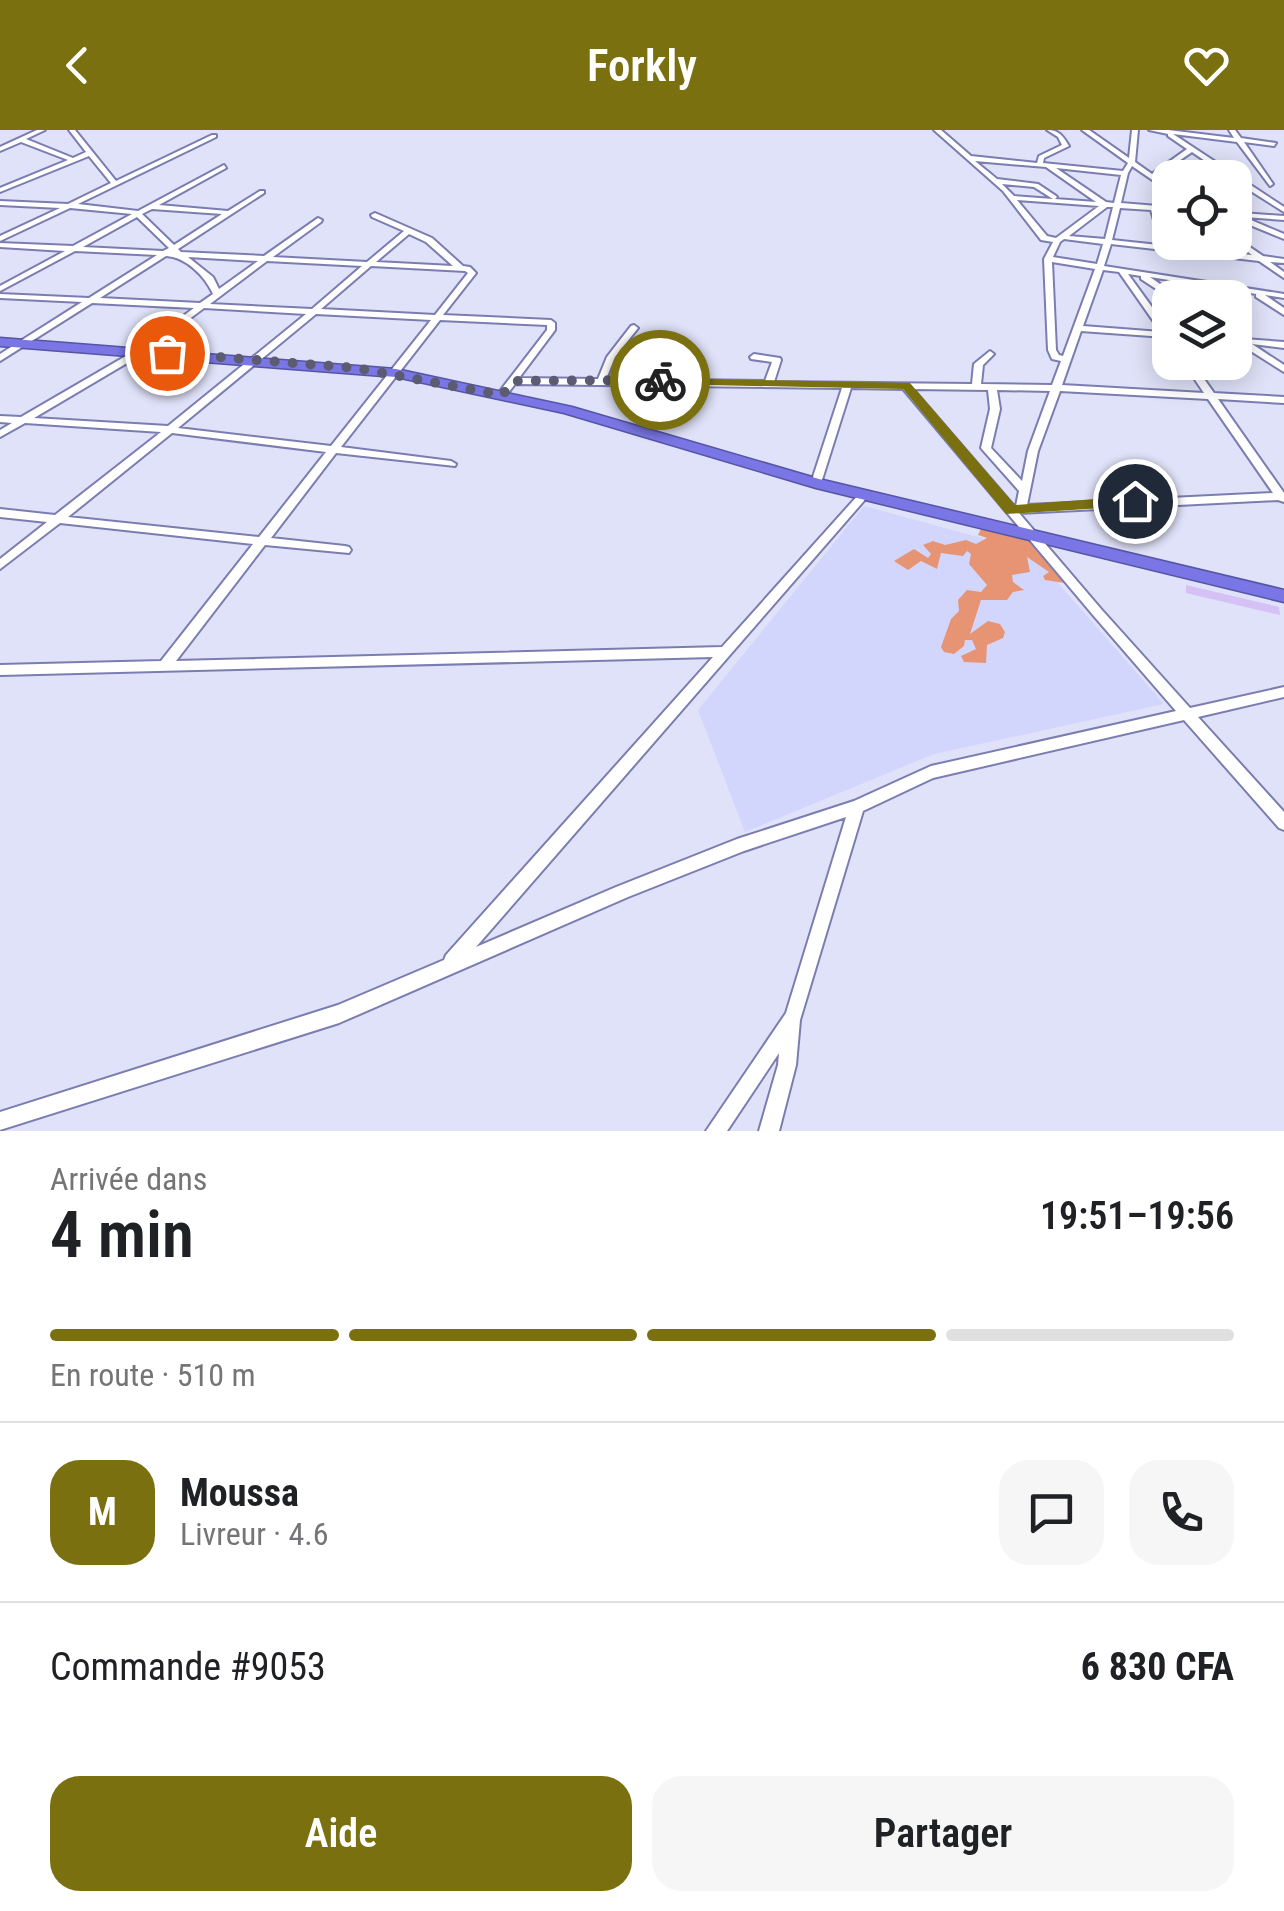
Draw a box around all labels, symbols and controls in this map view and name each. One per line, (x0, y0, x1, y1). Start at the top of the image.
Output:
icon: back (50, 38, 105, 93)
icon: heart (1179, 38, 1234, 93)
text: Forkly (587, 39, 697, 92)
map controls (1152, 160, 1252, 380)
button: locate (1152, 160, 1252, 260)
button: layers (1152, 280, 1252, 380)
pin (125, 311, 210, 396)
icon: bag (140, 326, 195, 381)
courier (610, 330, 710, 430)
icon: bike (633, 353, 688, 408)
pin (1093, 459, 1178, 544)
icon: home (1108, 474, 1163, 529)
text: Arrivée dans (50, 1160, 207, 1198)
text: 19:51–19:56 (1040, 1194, 1234, 1238)
text: 4 min (50, 1197, 194, 1273)
text: En route · 510 m (50, 1356, 256, 1394)
button: chat (999, 1460, 1104, 1565)
button: phone (1129, 1460, 1234, 1565)
text: Moussa (180, 1471, 299, 1515)
text: M (88, 1490, 117, 1534)
text: Livreur · 4.6 (180, 1515, 328, 1553)
text: Commande #9053 (50, 1645, 326, 1689)
text: 6 830 CFA (1081, 1645, 1234, 1689)
button: Aide (50, 1776, 632, 1891)
button: Partager (652, 1776, 1234, 1891)

